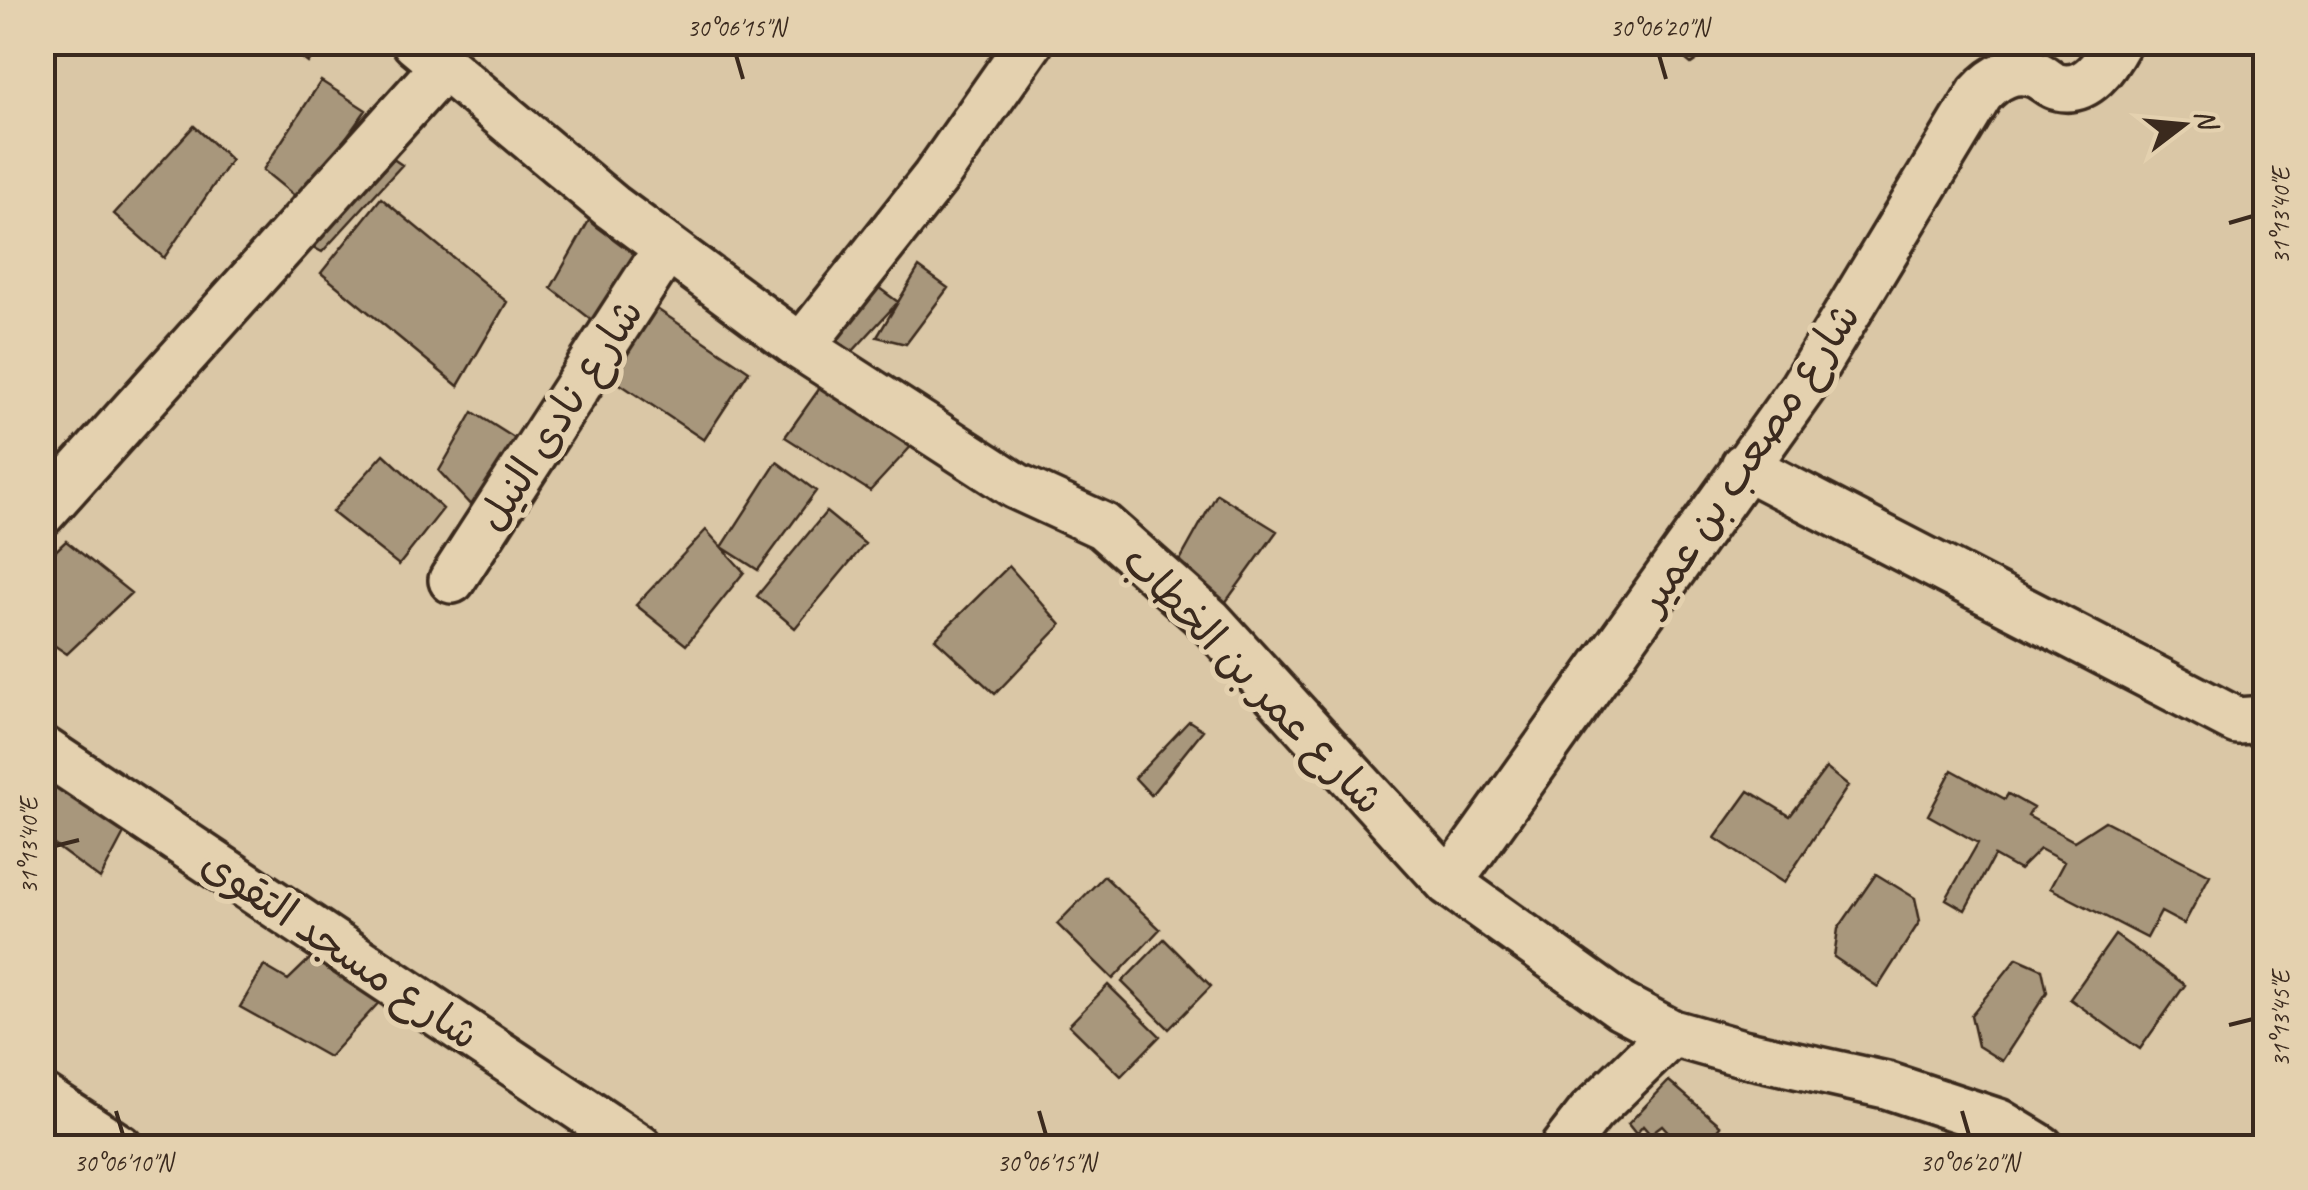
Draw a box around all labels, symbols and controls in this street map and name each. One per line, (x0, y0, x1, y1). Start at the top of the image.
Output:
text: 30°06'15"N (687, 12, 789, 44)
text: 30°06'20"N (1610, 12, 1712, 44)
north arrow (2133, 75, 2233, 175)
text: N (2187, 105, 2227, 136)
text: 31°13'40"E (2265, 165, 2297, 264)
street label: شارع نادى النيل (465, 288, 657, 542)
street label: شارع مصعب بن عمير (1623, 292, 1874, 627)
street label: شارع عمر بن الخطاب (1109, 534, 1395, 827)
text: 31°13'40"E (13, 795, 45, 894)
street label: شارع مسجد التقوى (190, 837, 489, 1063)
text: 31°13'45"E (2265, 968, 2297, 1067)
text: 30°06'10"N (74, 1147, 176, 1179)
text: 30°06'15"N (997, 1147, 1099, 1179)
text: 30°06'20"N (1920, 1147, 2022, 1179)

